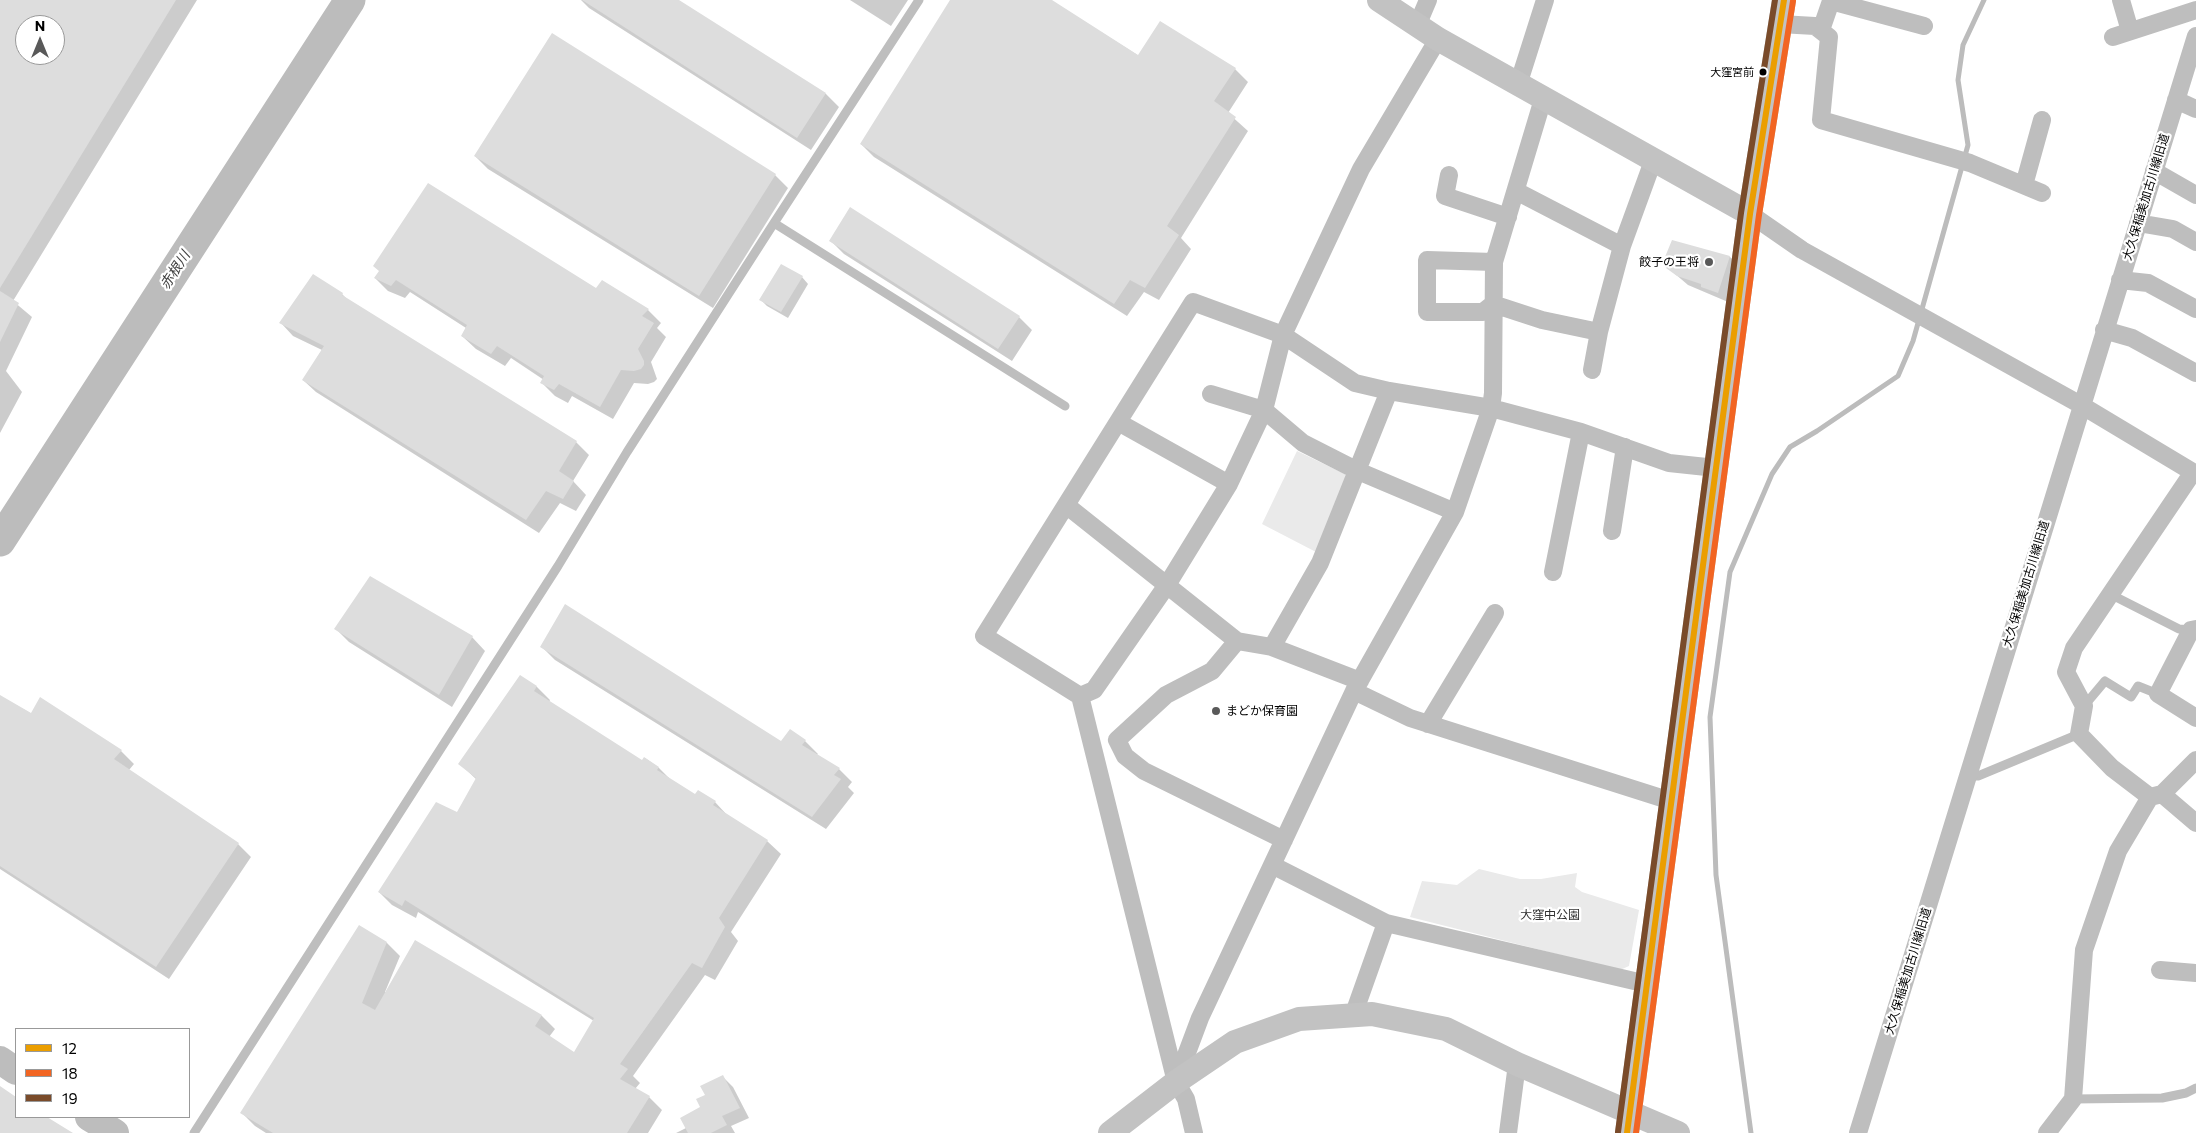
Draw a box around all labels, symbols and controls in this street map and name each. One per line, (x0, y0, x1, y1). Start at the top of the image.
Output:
north arrow (15, 15, 65, 65)
text: N (35, 17, 45, 34)
place label: 大窪宮前 (1710, 65, 1754, 79)
marker: 大窪宮前 (1758, 67, 1768, 77)
street label: 大久保稲美加古川線旧道 (2120, 132, 2172, 262)
water label: 赤根川 (157, 248, 193, 292)
place label: 餃子の王将 (1639, 255, 1699, 269)
marker: 餃子の王将 (1703, 256, 1715, 268)
street label: 大久保稲美加古川線旧道 (2000, 519, 2052, 649)
place label: まどか保育園 (1226, 704, 1298, 718)
marker: まどか保育園 (1210, 705, 1222, 717)
street label: 大久保稲美加古川線旧道 (1882, 906, 1934, 1036)
park label: 大窪中公園 (1520, 908, 1580, 922)
legend (15, 1028, 190, 1118)
text: 12 (62, 1039, 77, 1057)
text: 18 (62, 1064, 78, 1082)
text: 19 (62, 1089, 78, 1107)

